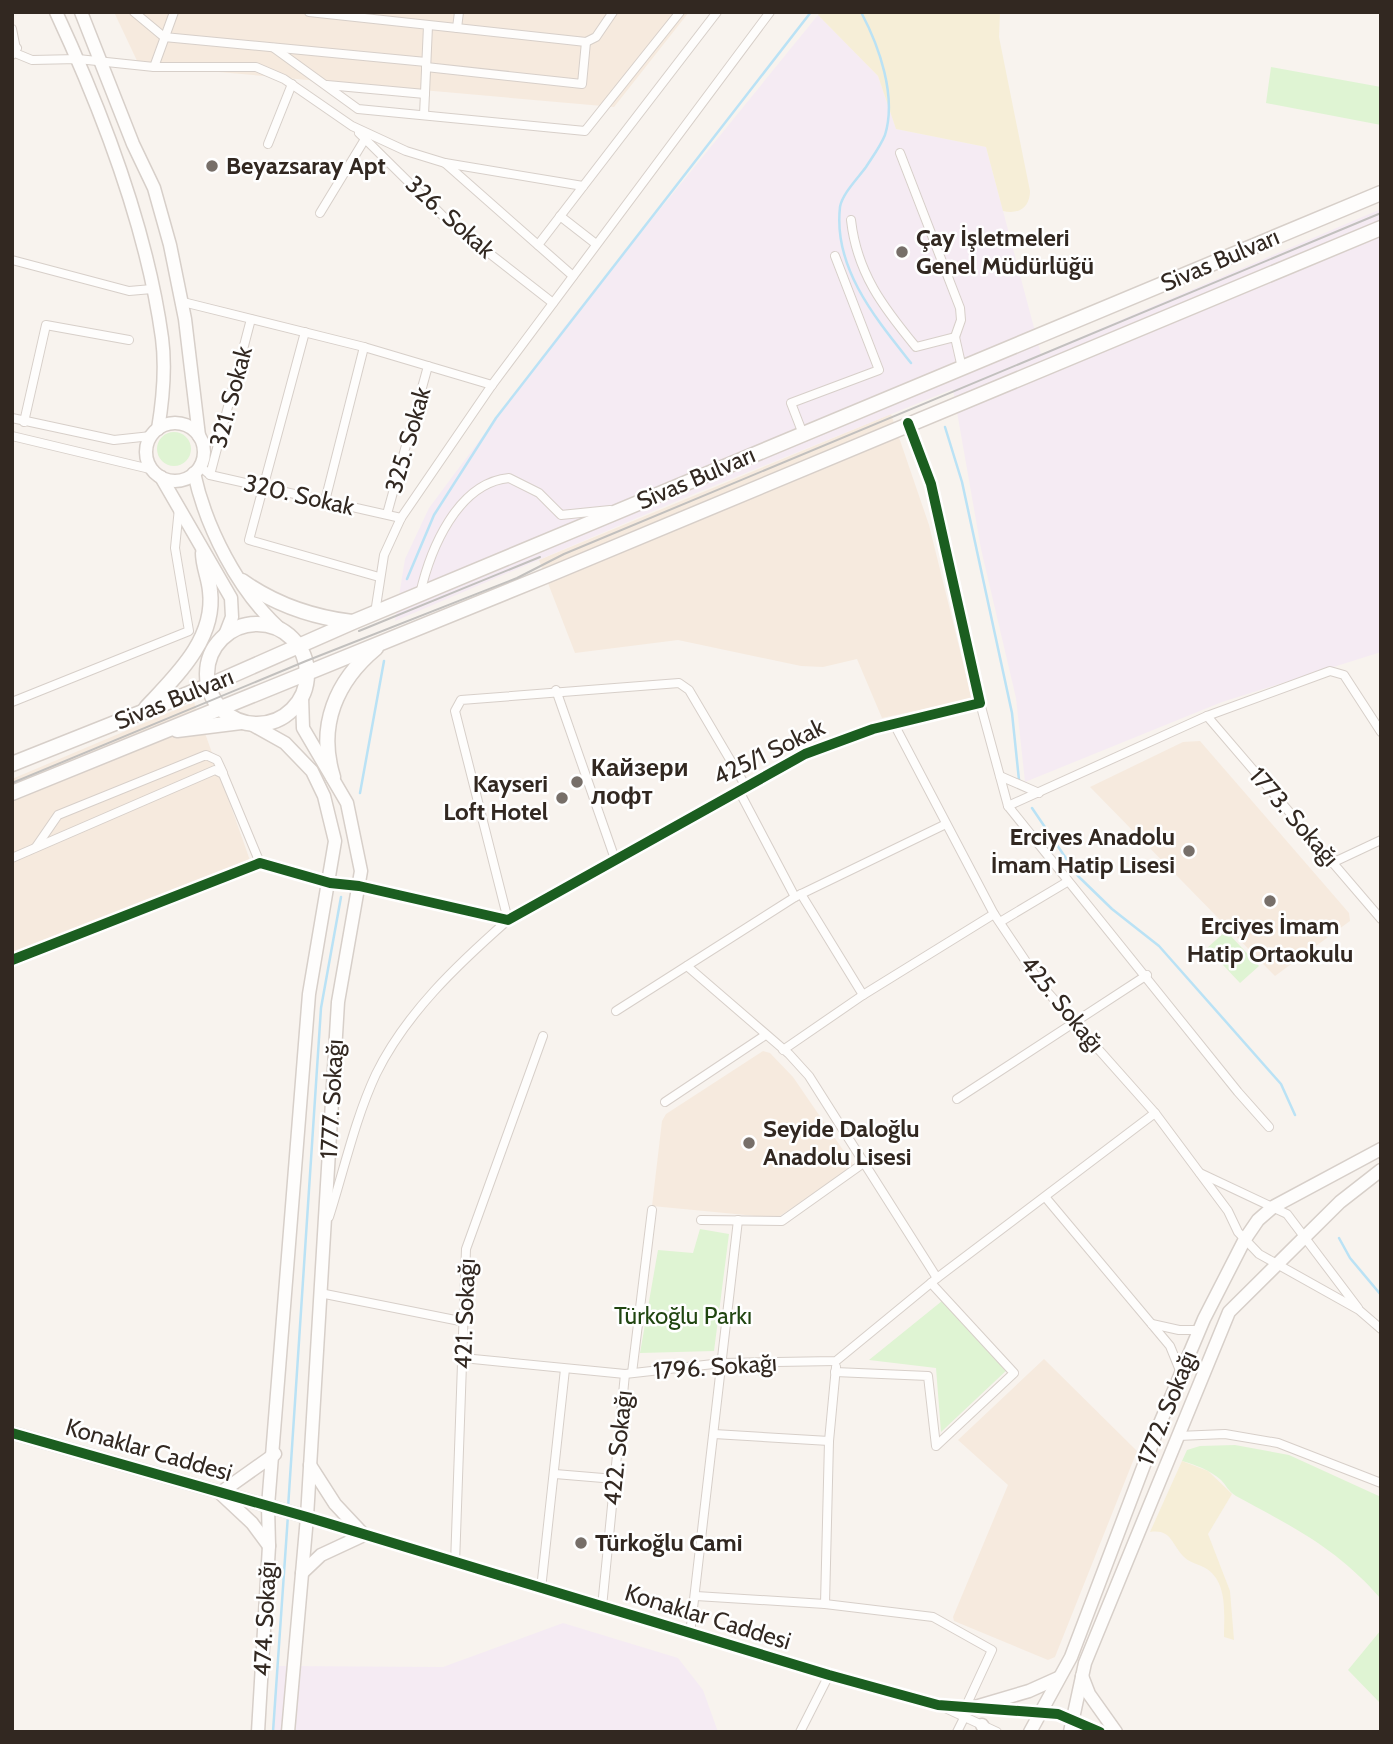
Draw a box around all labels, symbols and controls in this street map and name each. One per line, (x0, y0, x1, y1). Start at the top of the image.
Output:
place label: Beyazsaray Apt (226, 151, 386, 180)
marker: Beyazsaray Apt (204, 158, 220, 174)
street label: 326. Sokak (400, 169, 501, 264)
street label: Sivas Bulvarı (1156, 222, 1283, 297)
place label: Çay İşletmeleri Genel Müdürlüğü (916, 223, 1094, 280)
marker: Çay İşletmeleri Genel Müdürlüğü (894, 244, 910, 260)
street label: 321. Sokak (203, 343, 258, 451)
street label: 325. Sokak (379, 383, 437, 496)
street label: Sivas Bulvarı (632, 440, 759, 515)
street label: 320. Sokak (241, 468, 357, 521)
street label: Sivas Bulvarı (110, 662, 237, 736)
street label: 425/1 Sokak (708, 712, 830, 791)
place label: Кайзери лофт (591, 753, 688, 810)
street label: 1773. Sokağı (1243, 761, 1345, 872)
place label: Kayseri Loft Hotel (443, 769, 548, 826)
marker: Кайзери лофт (569, 774, 585, 790)
marker: Kayseri Loft Hotel (554, 790, 570, 806)
place label: Erciyes Anadolu İmam Hatip Lisesi (991, 822, 1175, 879)
marker: Erciyes Anadolu İmam Hatip Lisesi (1181, 843, 1197, 859)
marker: Erciyes İmam Hatip Ortaokulu (1262, 893, 1278, 909)
place label: Erciyes İmam Hatip Ortaokulu (1187, 911, 1353, 968)
street label: 425. Sokağı (1015, 949, 1110, 1058)
street label: 1777. Sokağı (314, 1038, 349, 1160)
place label: Seyide Daloğlu Anadolu Lisesi (763, 1114, 920, 1171)
marker: Seyide Daloğlu Anadolu Lisesi (741, 1135, 757, 1151)
street label: 421. Sokağı (448, 1258, 481, 1370)
park label: Türkoğlu Parkı (614, 1301, 752, 1330)
street label: 1772. Sokağı (1130, 1346, 1203, 1470)
street label: 1796. Sokağı (652, 1348, 778, 1385)
street label: 422. Sokağı (597, 1389, 638, 1507)
street label: Konaklar Caddesi (62, 1412, 236, 1487)
place label: Türkoğlu Cami (595, 1528, 742, 1557)
marker: Türkoğlu Cami (573, 1535, 589, 1551)
street label: 474. Sokağı (247, 1561, 282, 1677)
street label: Konaklar Caddesi (622, 1577, 795, 1656)

